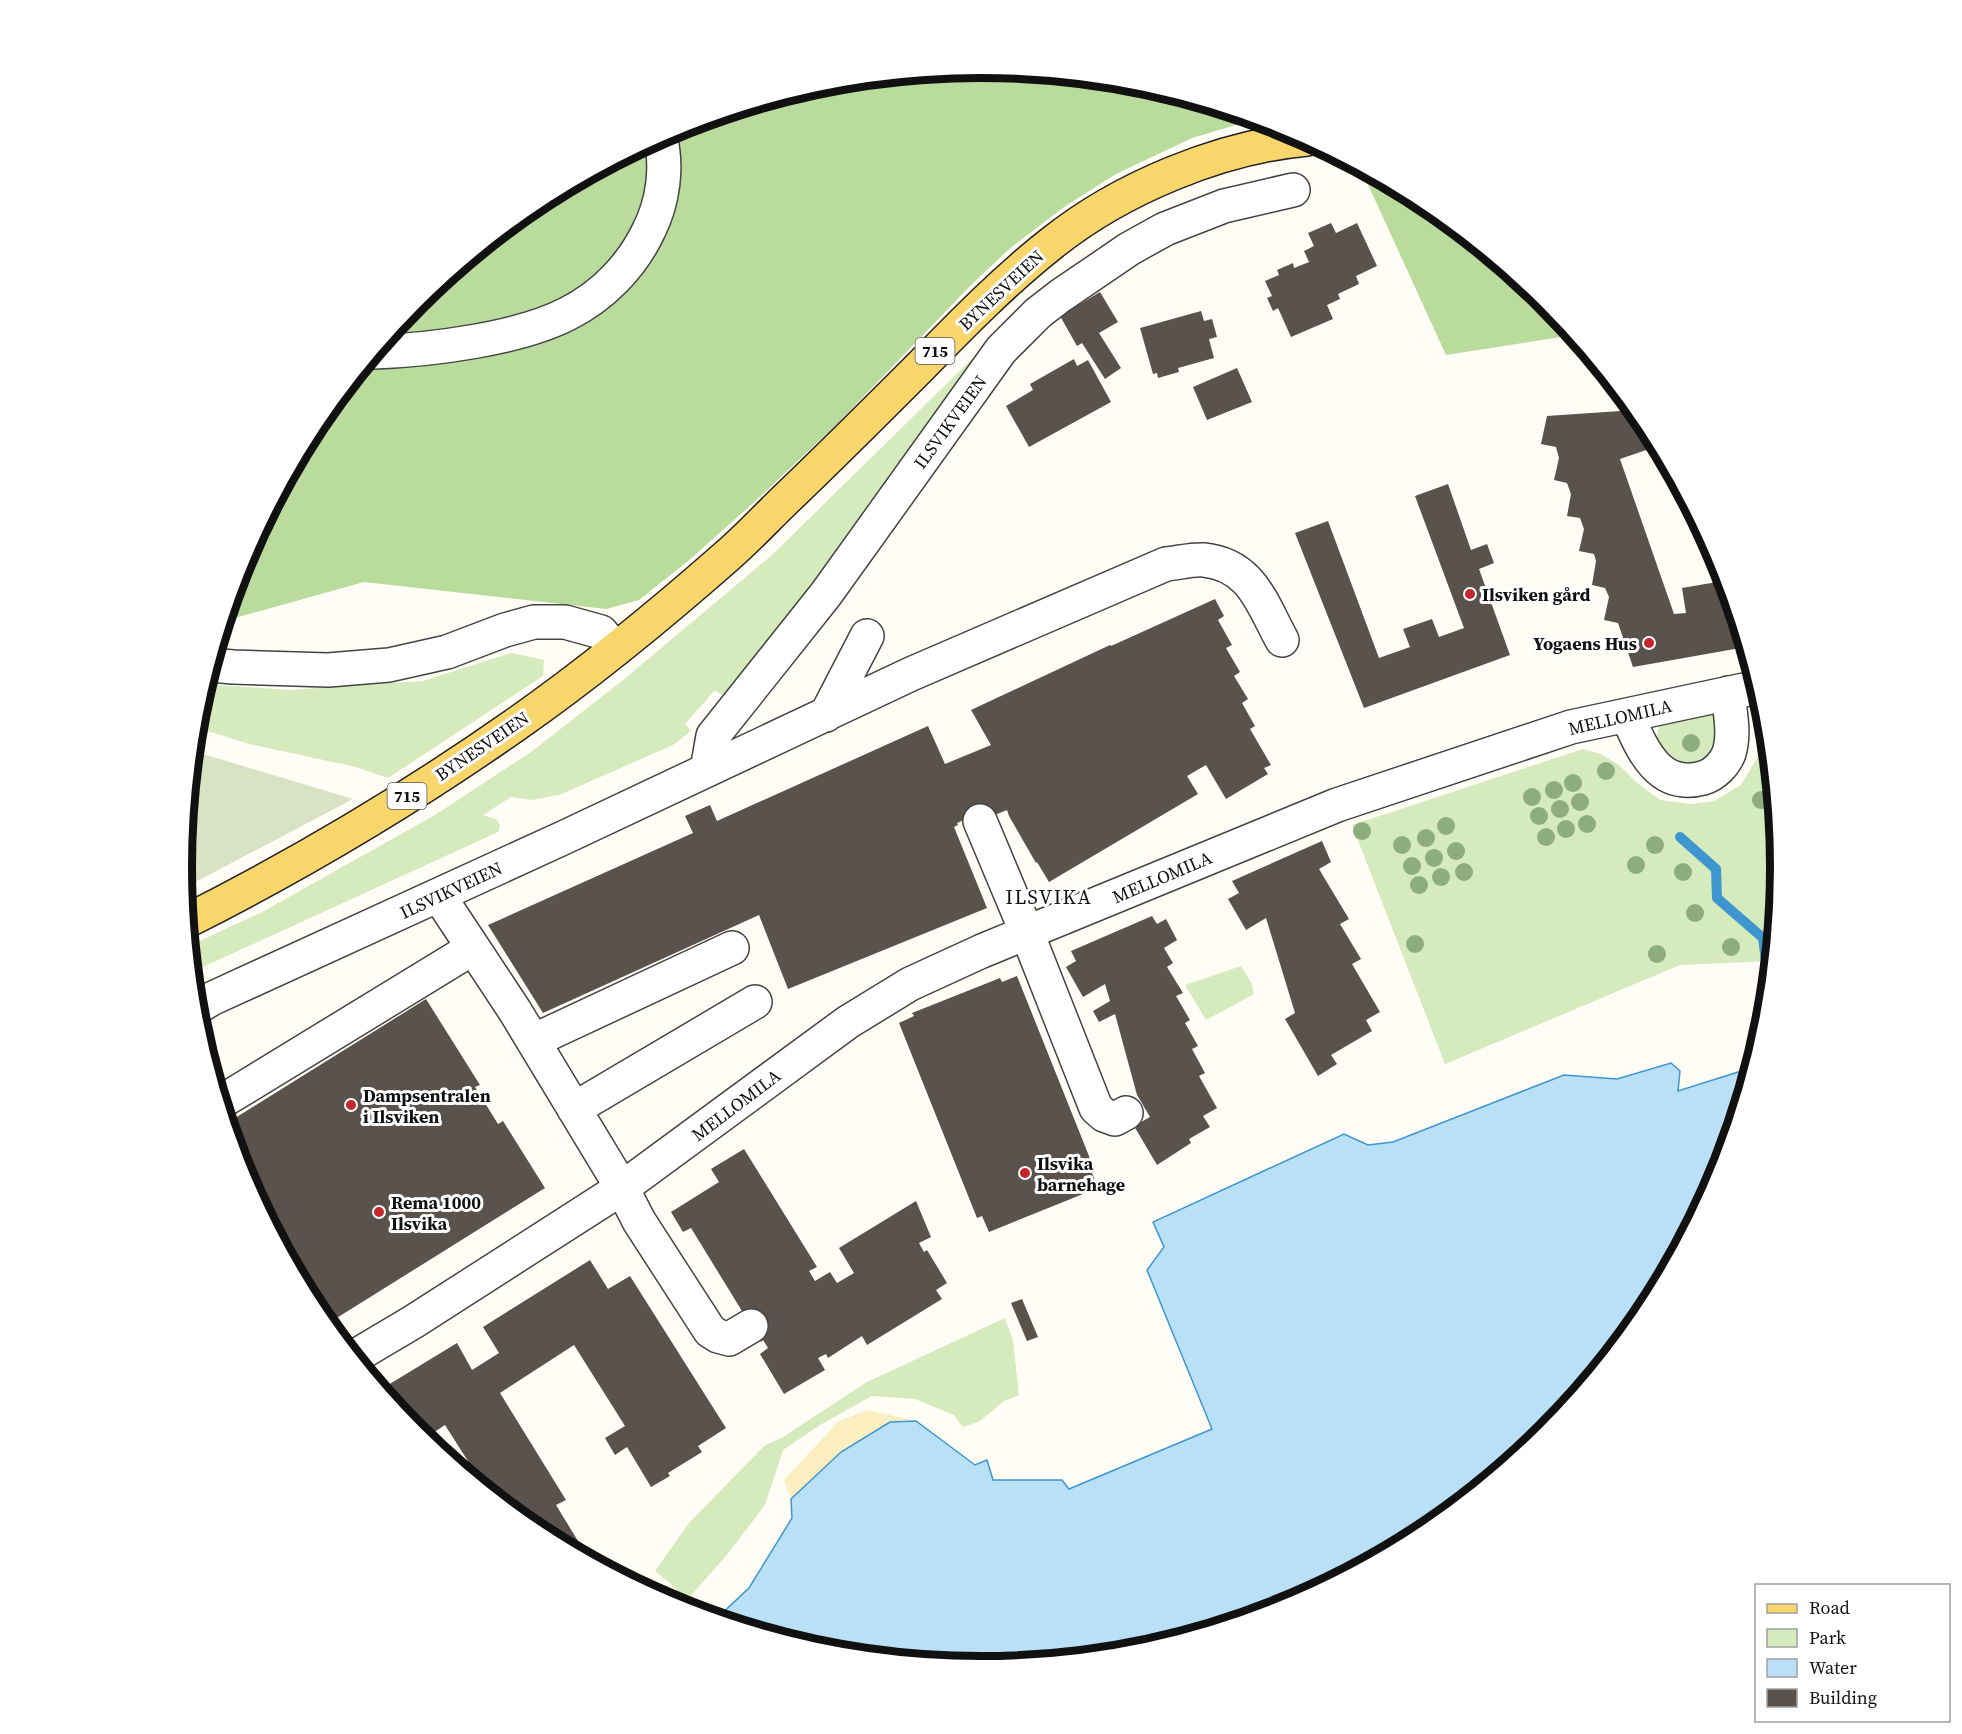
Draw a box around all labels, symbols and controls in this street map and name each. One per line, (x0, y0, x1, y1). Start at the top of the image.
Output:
street label: BYNESVEIEN (953, 244, 1049, 336)
road number: 715 (916, 338, 954, 364)
street label: ILSVIKVEIEN (908, 370, 992, 474)
place label: Ilsviken gård (1482, 582, 1591, 607)
marker: Ilsviken gård (1463, 587, 1477, 601)
place label: Yogaens Hus (1533, 631, 1637, 656)
marker: Yogaens Hus (1642, 636, 1656, 650)
street label: MELLOMILA (1566, 693, 1674, 741)
street label: BYNESVEIEN (430, 705, 534, 787)
road number: 715 (388, 783, 426, 809)
street label: MELLOMILA (1108, 845, 1216, 909)
street label: ILSVIKVEIEN (396, 855, 506, 925)
district label: ILSVIKA (1006, 883, 1092, 911)
street label: MELLOMILA (686, 1063, 786, 1147)
place label: Dampsentralen i Ilsviken (363, 1083, 491, 1129)
marker: Dampsentralen i Ilsviken (344, 1098, 358, 1112)
place label: Ilsvika barnehage (1037, 1151, 1125, 1197)
marker: Ilsvika barnehage (1018, 1166, 1032, 1180)
place label: Rema 1000 Ilsvika (391, 1190, 481, 1236)
marker: Rema 1000 Ilsvika (372, 1205, 386, 1219)
legend (1755, 1584, 1950, 1722)
text: Road (1809, 1595, 1850, 1620)
text: Park (1809, 1625, 1846, 1650)
text: Water (1809, 1655, 1857, 1680)
text: Building (1809, 1685, 1877, 1710)

